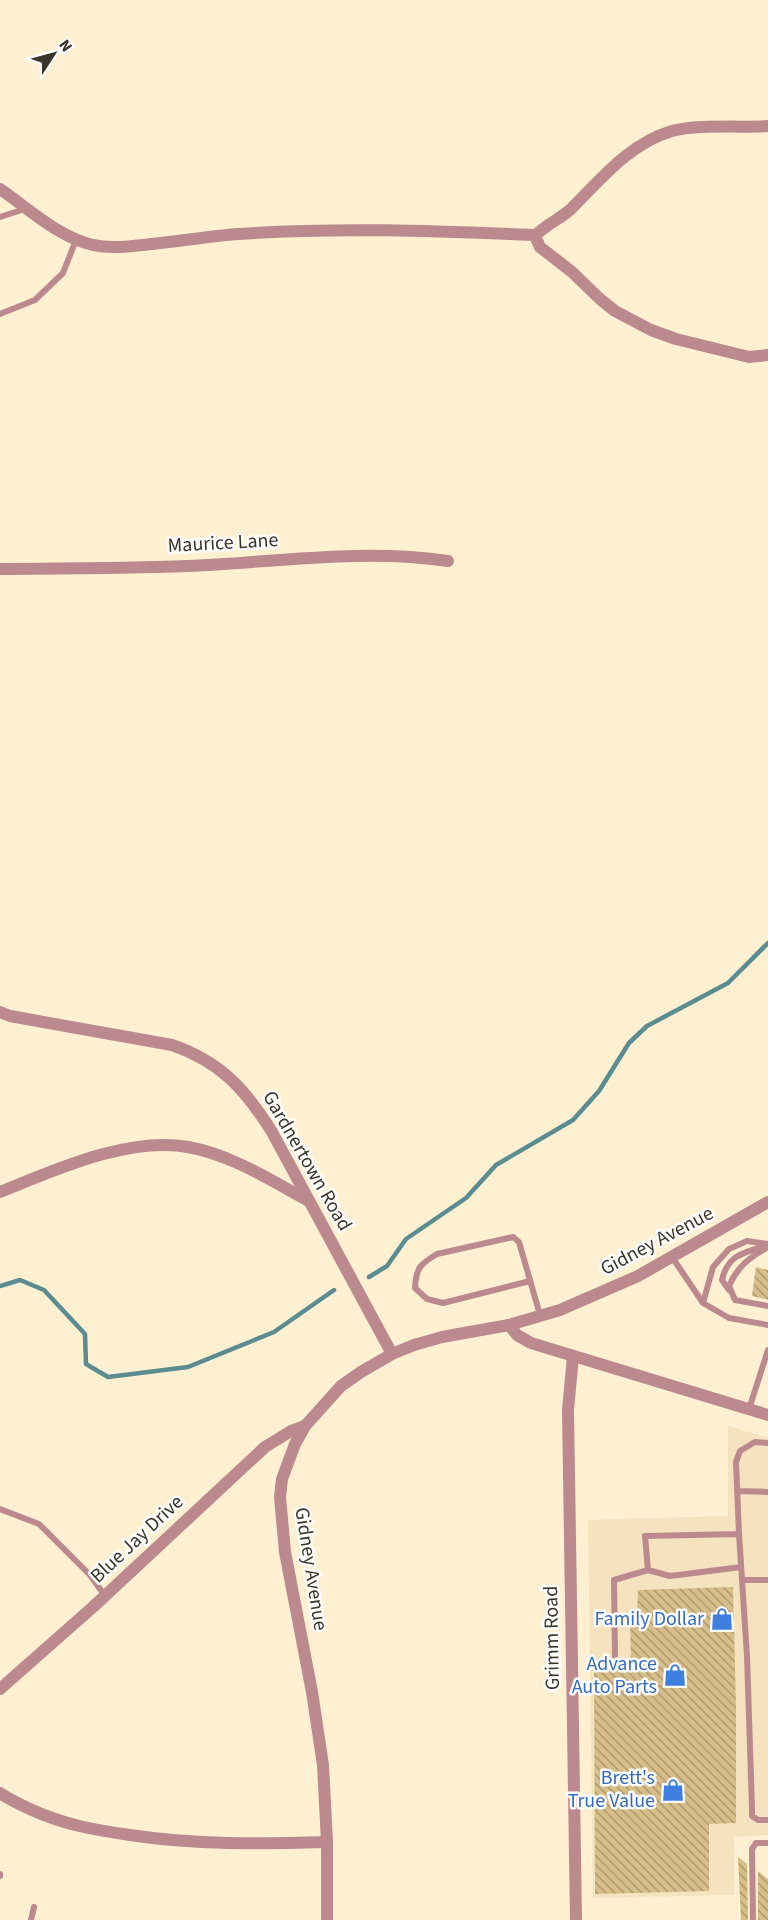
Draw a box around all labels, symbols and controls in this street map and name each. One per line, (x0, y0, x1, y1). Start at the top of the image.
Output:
north arrow (24, 24, 84, 84)
text: N (53, 35, 77, 57)
street label: Maurice Lane (167, 526, 279, 560)
street label: Gardnertown Road (255, 1086, 359, 1236)
street label: Gidney Avenue (596, 1199, 719, 1283)
street label: Blue Jay Drive (84, 1488, 190, 1589)
street label: Gidney Avenue (287, 1505, 335, 1633)
street label: Grimm Road (537, 1586, 567, 1690)
place label: Family Dollar (594, 1605, 704, 1633)
shop icon: Family Dollar (709, 1606, 735, 1632)
place label: Advance Auto Parts (572, 1650, 657, 1701)
shop icon: Advance Auto Parts (662, 1662, 688, 1688)
place label: Brett's True Value (568, 1764, 655, 1815)
shop icon: Brett's True Value (660, 1777, 686, 1803)

